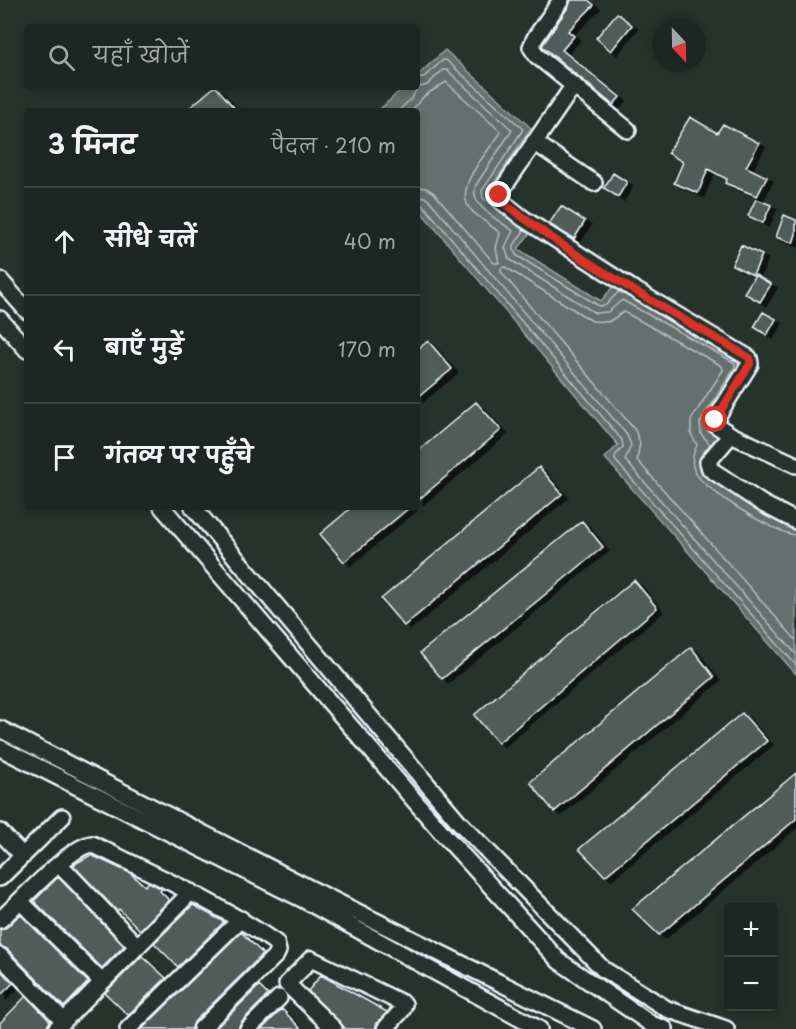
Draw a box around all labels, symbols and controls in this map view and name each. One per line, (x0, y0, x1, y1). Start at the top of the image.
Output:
north arrow (652, 18, 706, 72)
search box (24, 24, 420, 90)
text: यहाँ खोजें (93, 37, 189, 70)
icon: search (45, 41, 78, 74)
text: 3 मिनट (48, 124, 136, 163)
text: पैदल · 210 m (271, 130, 396, 160)
route end (485, 181, 511, 207)
text: सीधे चलें (105, 221, 197, 254)
icon: ahead (48, 225, 81, 258)
text: 40 m (344, 226, 396, 256)
text: बाएँ मुड़ें (105, 329, 184, 362)
icon: left (48, 333, 81, 366)
text: 170 m (338, 334, 396, 364)
route start (701, 406, 727, 432)
text: गंतव्य पर पहुँचे (105, 437, 253, 470)
icon: arrive (48, 441, 81, 474)
map controls (724, 903, 778, 1011)
button: + (724, 903, 778, 957)
button: − (724, 957, 778, 1011)

